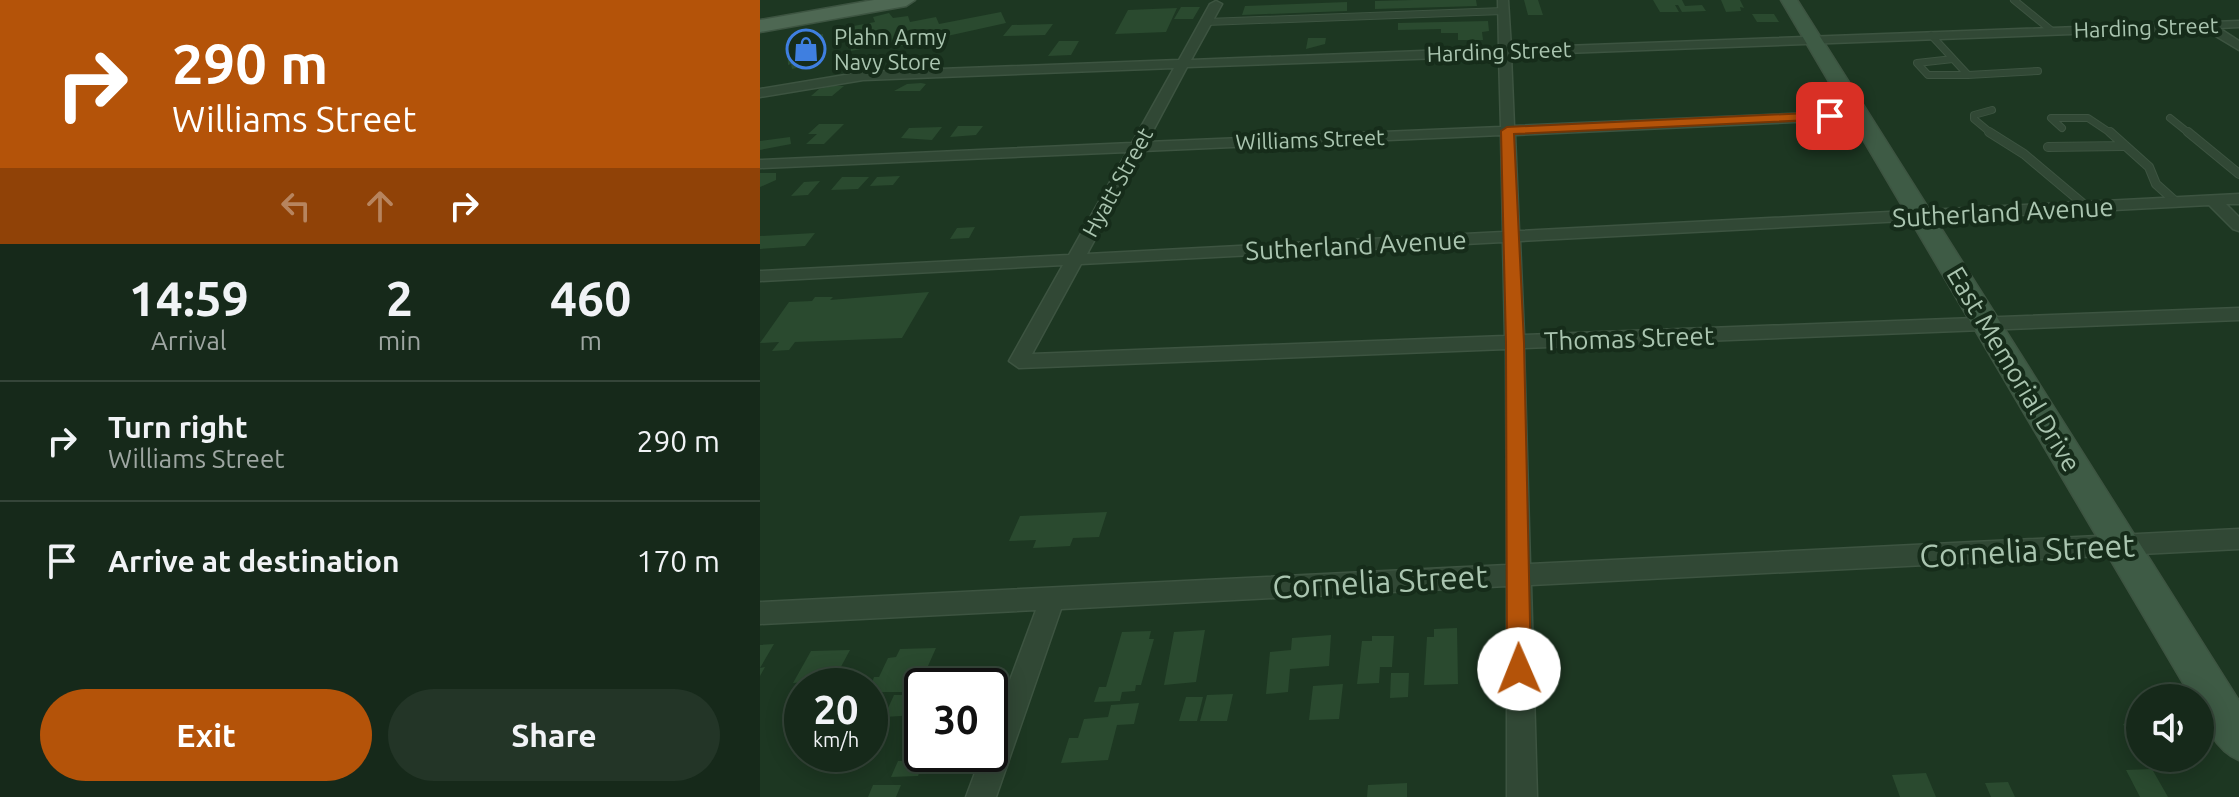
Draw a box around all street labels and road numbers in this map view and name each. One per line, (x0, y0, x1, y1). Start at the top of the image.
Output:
street label: Harding Street (2073, 12, 2219, 42)
street label: Harding Street (1426, 36, 1572, 66)
street label: Hyatt Street (1077, 123, 1157, 241)
street label: Williams Street (1235, 124, 1385, 154)
street label: Sutherland Avenue (1892, 192, 2114, 232)
street label: Sutherland Avenue (1245, 225, 1467, 265)
street label: East Memorial Drive (1941, 261, 2087, 477)
street label: Thomas Street (1543, 321, 1715, 355)
street label: Cornelia Street (1918, 526, 2136, 574)
street label: Cornelia Street (1271, 557, 1489, 605)

